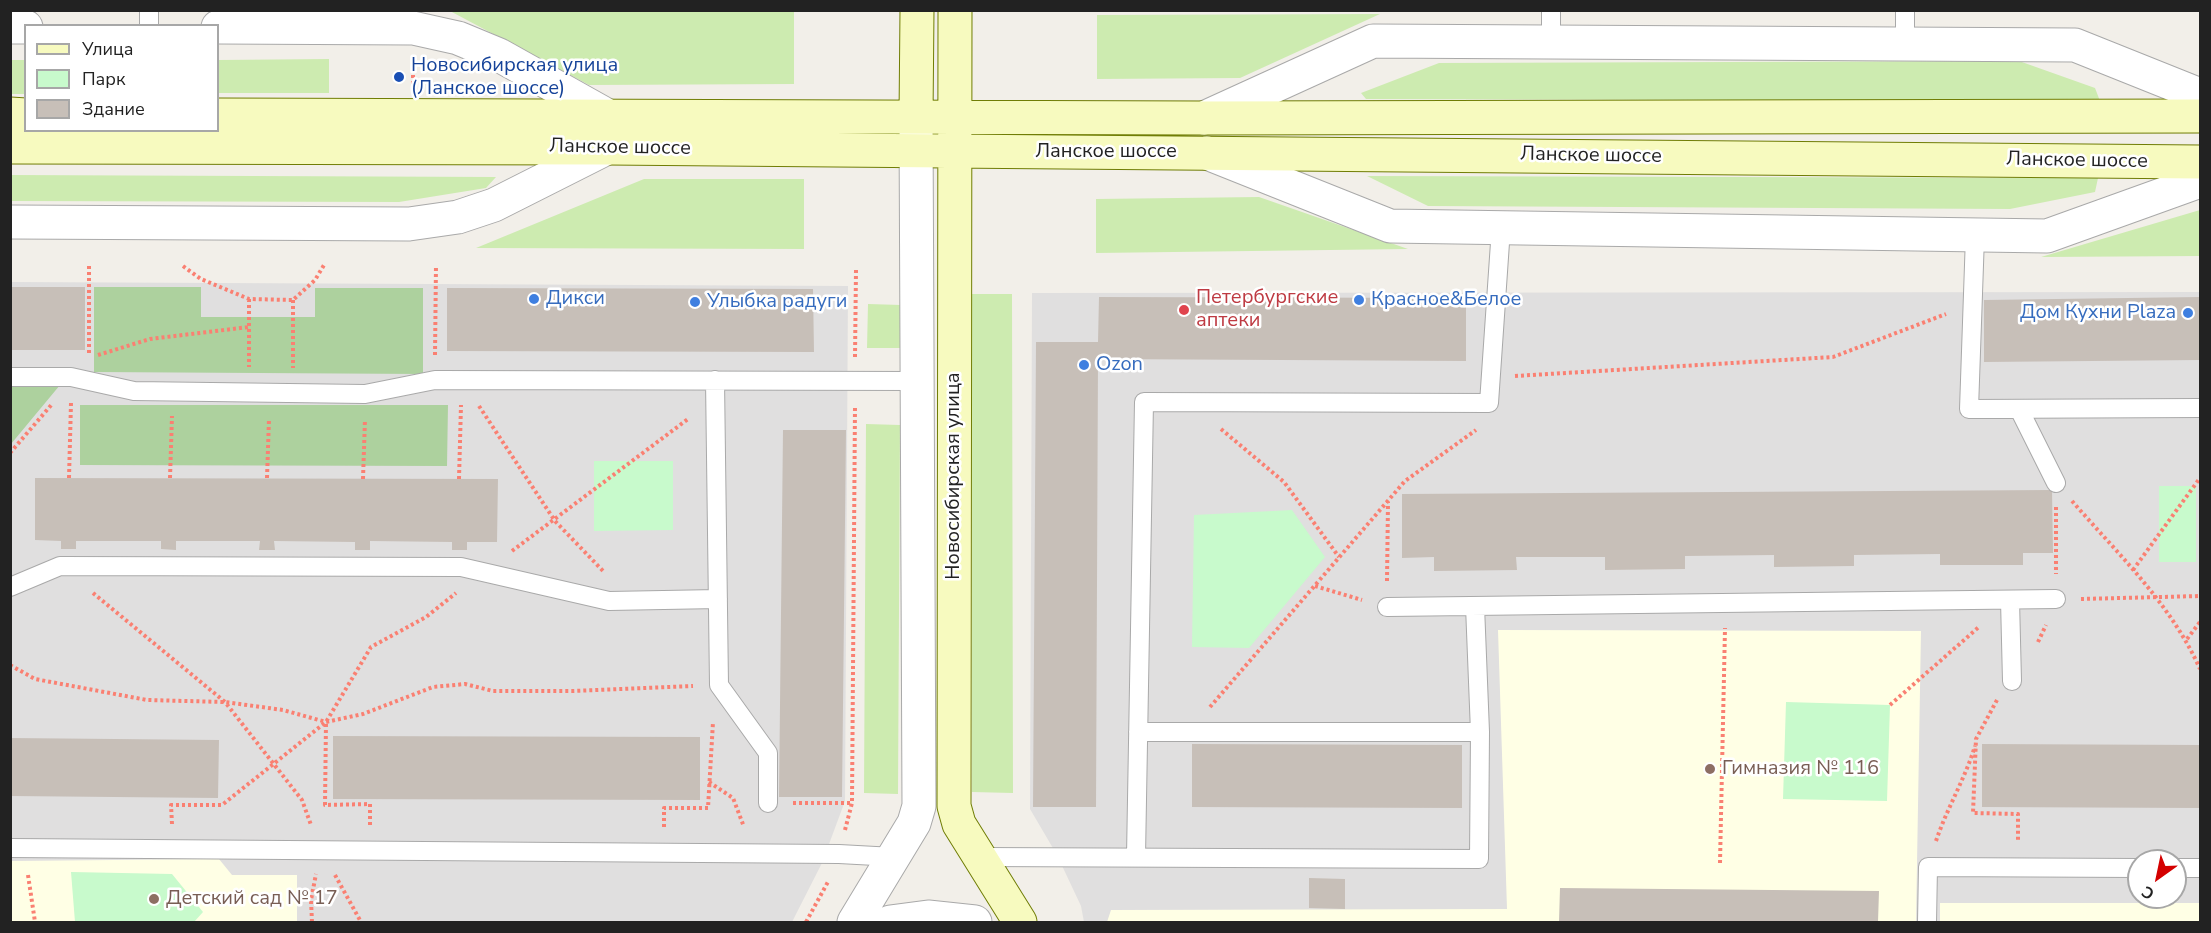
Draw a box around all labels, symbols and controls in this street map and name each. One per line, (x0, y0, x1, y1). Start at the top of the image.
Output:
legend (24, 24, 219, 132)
text: Улица (82, 37, 133, 61)
place label: Новосибирская улица (Ланское шоссе) (411, 54, 618, 101)
text: Парк (82, 67, 125, 91)
marker: Новосибирская улица (Ланское шоссе) (392, 70, 406, 84)
text: Здание (82, 97, 145, 121)
street label: Ланское шоссе (549, 135, 691, 161)
street label: Ланское шоссе (1035, 140, 1177, 164)
street label: Ланское шоссе (1520, 143, 1662, 169)
street label: Ланское шоссе (2006, 148, 2148, 174)
place label: Петербургские аптеки (1196, 286, 1338, 333)
place label: Дикси (546, 287, 605, 311)
place label: Красное&Белое (1371, 288, 1521, 312)
place label: Улыбка радуги (707, 290, 847, 314)
marker: Дикси (527, 292, 541, 306)
marker: Красное&Белое (1352, 293, 1366, 307)
marker: Улыбка радуги (688, 295, 702, 309)
place label: Дом Кухни Plaza (2020, 301, 2176, 325)
marker: Петербургские аптеки (1177, 303, 1191, 317)
marker: Дом Кухни Plaza (2181, 306, 2195, 320)
place label: Ozon (1096, 353, 1143, 377)
marker: Ozon (1077, 358, 1091, 372)
street label: Новосибирская улица (942, 372, 966, 580)
place label: Гимназия № 116 (1722, 757, 1879, 781)
marker: Гимназия № 116 (1703, 762, 1717, 776)
north arrow (2127, 849, 2187, 909)
text: С (2138, 880, 2159, 905)
place label: Детский сад № 17 (166, 887, 338, 911)
marker: Детский сад № 17 (147, 892, 161, 906)

